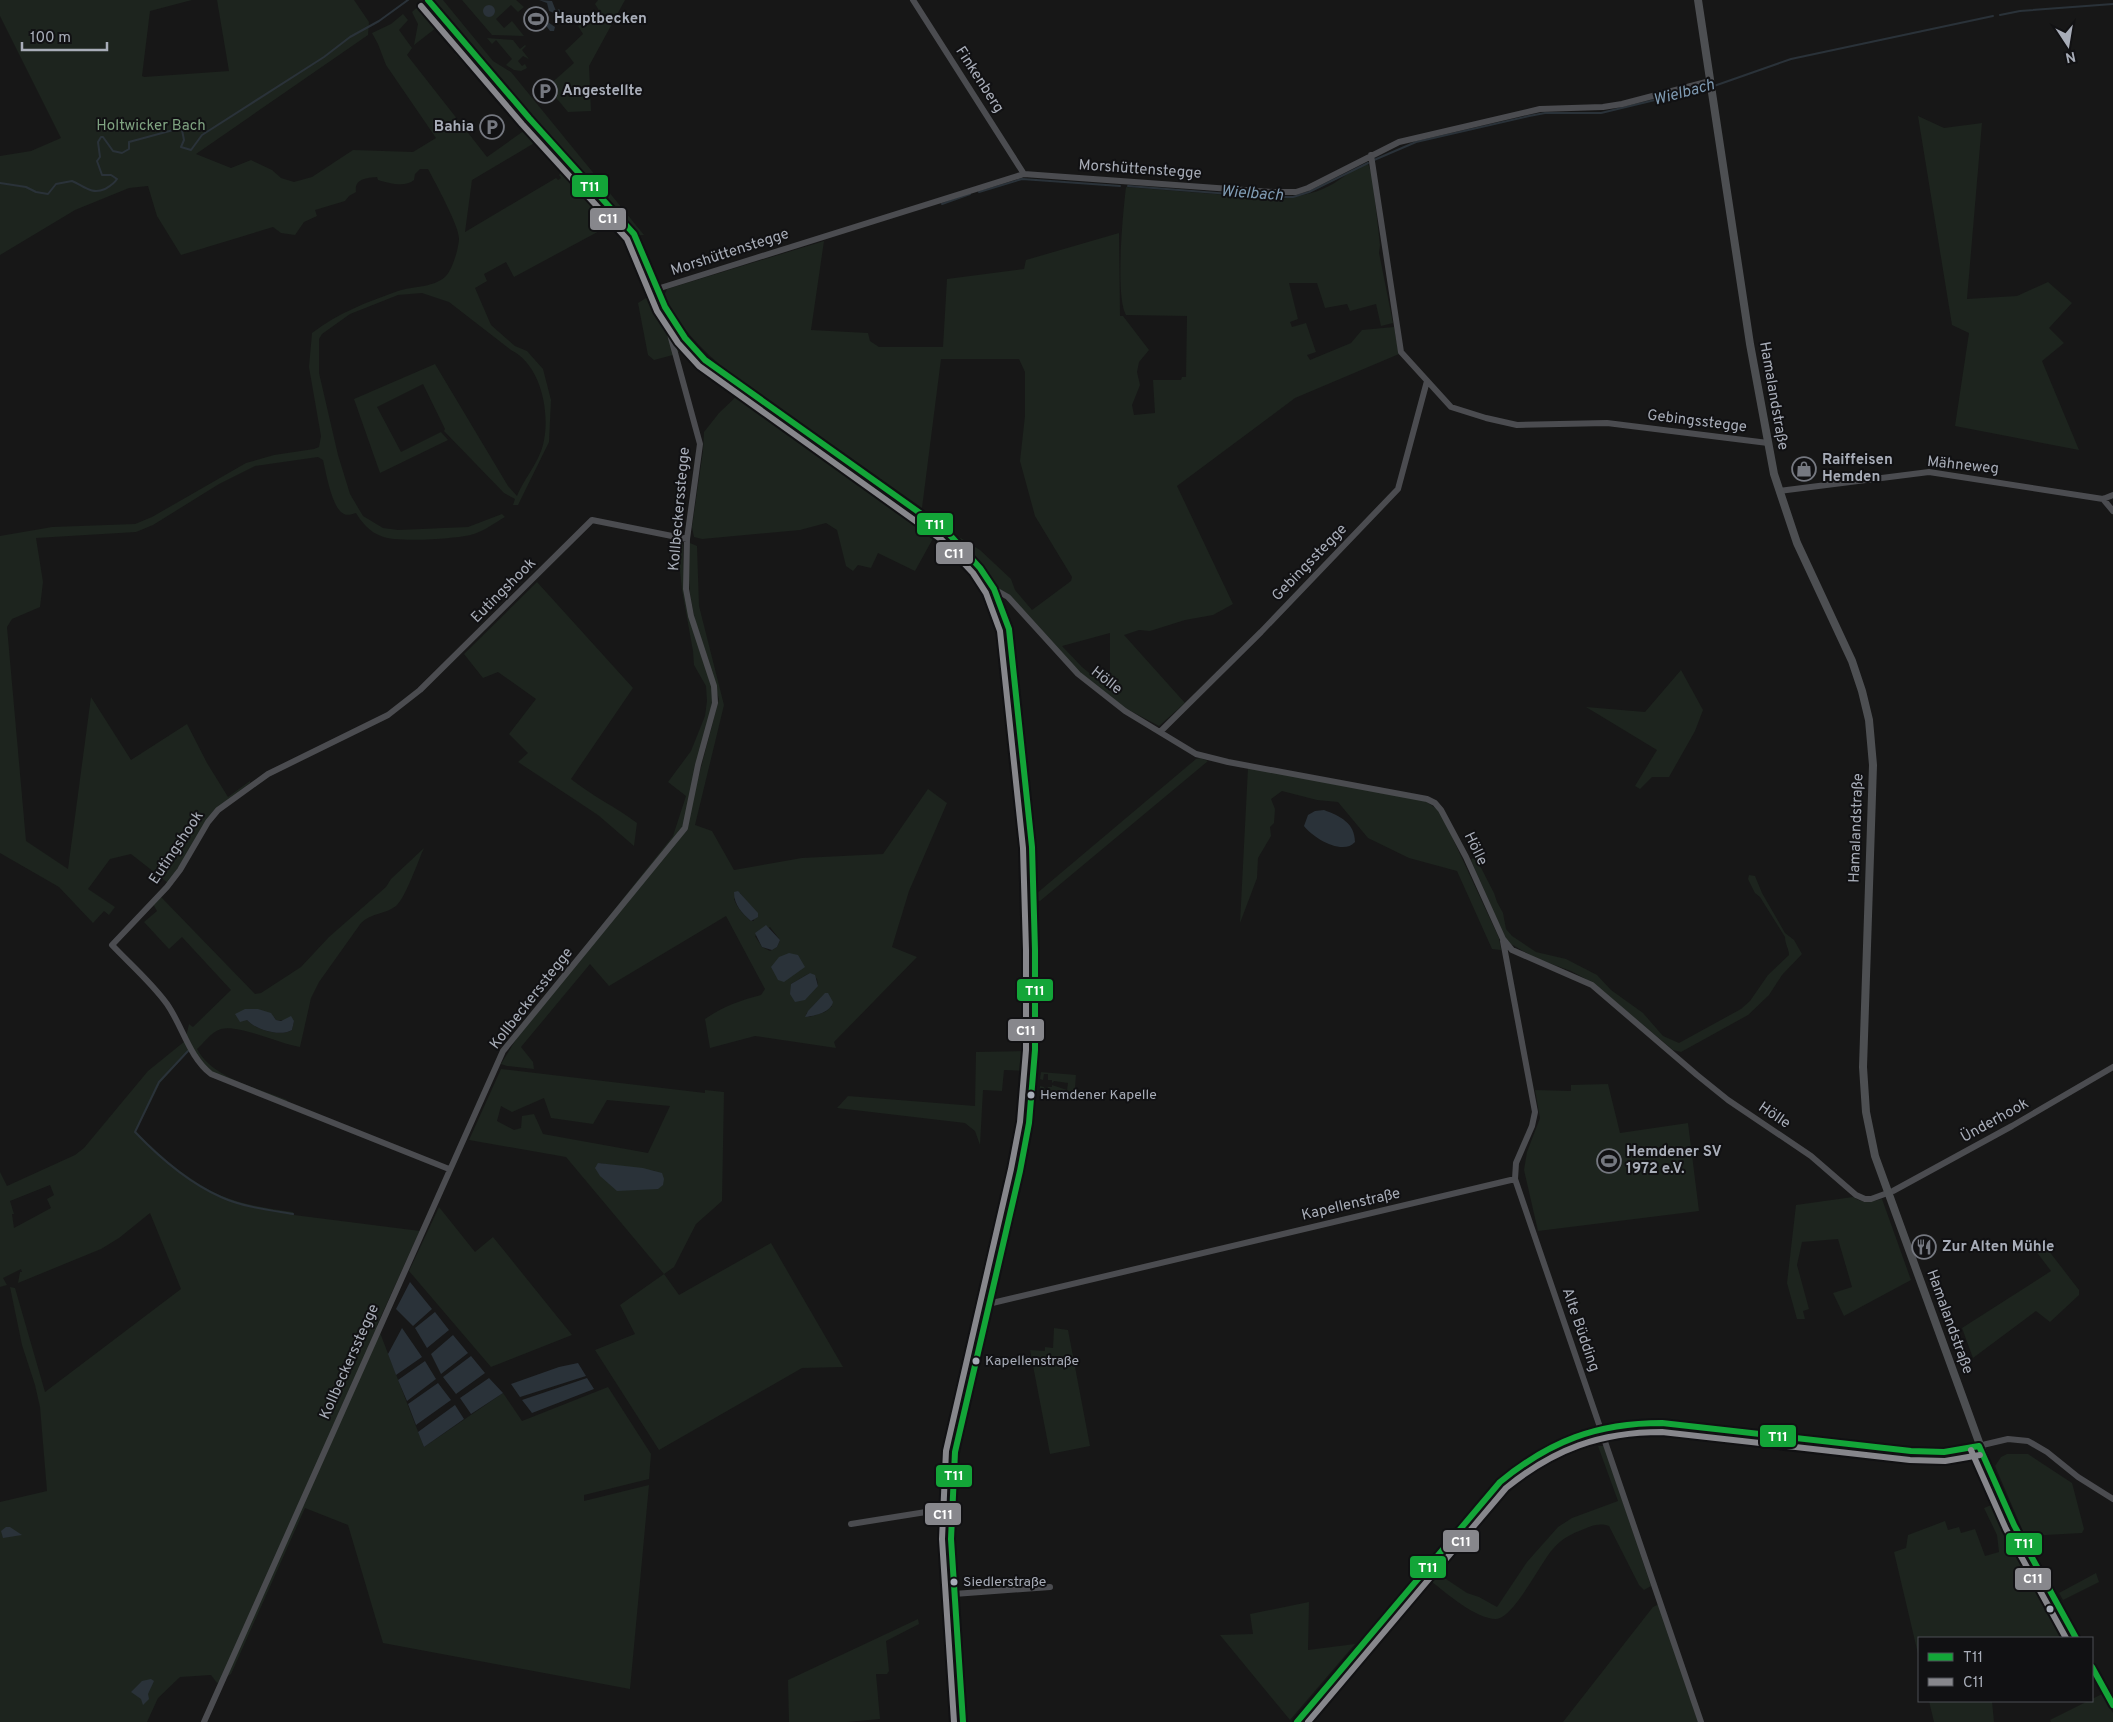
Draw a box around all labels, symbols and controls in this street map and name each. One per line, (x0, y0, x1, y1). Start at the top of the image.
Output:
sports icon: Hauptbecken (523, 6, 549, 32)
place label: Hauptbecken (554, 10, 647, 29)
scale bar (22, 20, 108, 52)
north arrow (2043, 20, 2093, 70)
text: 100 m (30, 29, 71, 48)
street label: Finkenberg (950, 43, 1008, 117)
text: N (2064, 47, 2077, 66)
water label: Wielbach (1651, 75, 1717, 111)
parking icon: Angestellte (532, 78, 558, 104)
place label: Angestellte (562, 82, 643, 101)
parking icon: Bahia (479, 114, 505, 140)
park label: Holtwicker Bach (96, 117, 206, 136)
place label: Bahia (434, 118, 474, 137)
street label: Morshüttenstegge (1078, 156, 1202, 184)
line badge: T11 (571, 174, 609, 198)
text: T11 (580, 179, 600, 196)
water label: Wielbach (1220, 182, 1284, 206)
line badge: C11 (589, 207, 627, 231)
text: C11 (598, 211, 618, 228)
street label: Morshüttenstegge (668, 225, 792, 281)
street label: Hamalandstraße (1754, 340, 1792, 452)
street label: Gebingsstegge (1646, 406, 1748, 438)
street label: Kollbeckersstegge (665, 446, 695, 572)
place label: Raiffeisen Hemden (1822, 451, 1893, 487)
street label: Mähneweg (1926, 453, 2000, 479)
shop icon: Raiffeisen Hemden (1791, 456, 1817, 482)
line badge: T11 (916, 512, 954, 536)
text: T11 (925, 517, 945, 534)
street label: Gebingsstegge (1268, 520, 1352, 606)
line badge: C11 (935, 541, 974, 565)
text: C11 (944, 546, 964, 563)
street label: Eutingshook (467, 554, 541, 628)
street label: Hölle (1086, 663, 1126, 699)
street label: Hamalandstraße (1846, 773, 1868, 883)
street label: Eutingshook (146, 808, 208, 888)
street label: Hölle (1459, 829, 1491, 869)
street label: Kollbeckersstegge (486, 944, 578, 1054)
line badge: T11 (1016, 978, 1054, 1002)
text: T11 (1025, 983, 1045, 1000)
line badge: C11 (1007, 1018, 1045, 1042)
text: C11 (1016, 1023, 1036, 1040)
place label: Hemdener Kapelle (1040, 1087, 1157, 1104)
marker: Hemdener Kapelle (1026, 1090, 1036, 1100)
street label: Ünderhook (1957, 1094, 2032, 1147)
street label: Hölle (1754, 1098, 1794, 1134)
place label: Hemdener SV 1972 e.V. (1626, 1143, 1722, 1179)
sports icon: Hemdener SV 1972 e.V. (1596, 1148, 1622, 1174)
street label: Kapellenstraße (1300, 1184, 1402, 1226)
restaurant icon: Zur Alten Mühle (1911, 1234, 1937, 1260)
place label: Zur Alten Mühle (1942, 1238, 2054, 1257)
street label: Hamalandstraße (1921, 1267, 1977, 1377)
street label: Alte Büdding (1557, 1286, 1603, 1374)
street label: Kollbeckersstegge (316, 1301, 384, 1423)
place label: Kapellenstraße (985, 1353, 1079, 1370)
marker: Kapellenstraße (971, 1356, 981, 1366)
line badge: T11 (1759, 1424, 1797, 1448)
text: T11 (1768, 1429, 1788, 1446)
line badge: T11 (935, 1464, 973, 1488)
text: T11 (944, 1468, 964, 1485)
line badge: C11 (924, 1502, 962, 1526)
text: C11 (933, 1507, 953, 1524)
line badge: C11 (1442, 1529, 1480, 1553)
line badge: T11 (2005, 1532, 2043, 1556)
text: C11 (1451, 1534, 1471, 1551)
text: T11 (2014, 1536, 2034, 1553)
line badge: T11 (1409, 1555, 1447, 1579)
text: T11 (1418, 1560, 1438, 1577)
line badge: C11 (2014, 1567, 2052, 1591)
text: C11 (2023, 1571, 2043, 1588)
place label: Siedlerstraße (963, 1574, 1046, 1591)
marker: Siedlerstraße (949, 1577, 959, 1587)
unlabelled marker (2045, 1604, 2055, 1614)
legend (1918, 1637, 2093, 1702)
text: T11 (1963, 1649, 1983, 1668)
text: C11 (1963, 1674, 1984, 1693)

